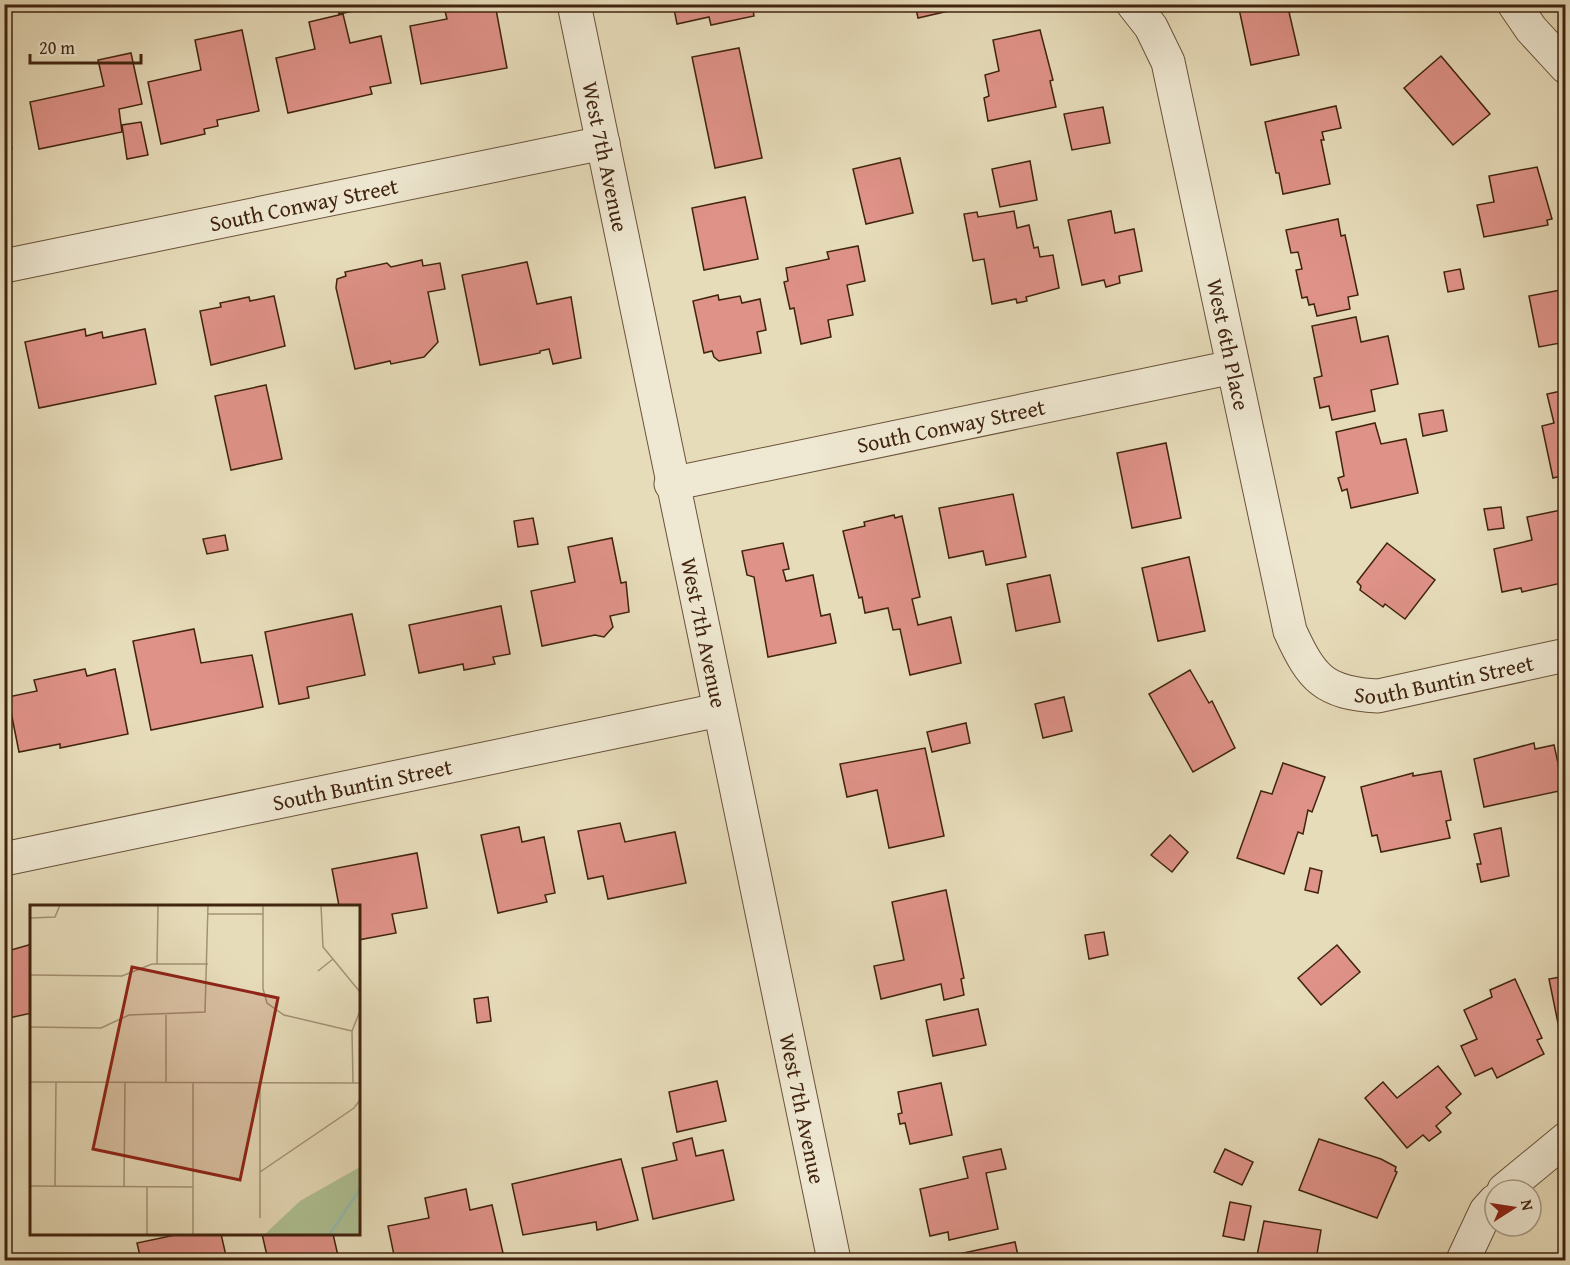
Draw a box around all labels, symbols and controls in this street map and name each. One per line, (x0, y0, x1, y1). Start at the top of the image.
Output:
scale bar (30, 27, 141, 65)
text: 20 m (39, 34, 75, 61)
street label: West 7th Avenue (574, 79, 637, 235)
street label: South Conway Street (207, 169, 401, 239)
street label: West 6th Place (1199, 276, 1258, 413)
street label: South Conway Street (854, 390, 1048, 461)
street label: West 7th Avenue (673, 555, 735, 711)
street label: South Buntin Street (1352, 646, 1537, 712)
street label: South Buntin Street (270, 750, 455, 819)
inset map (30, 905, 360, 1235)
street label: West 7th Avenue (772, 1031, 834, 1187)
north arrow (1483, 1178, 1543, 1238)
text: N (1515, 1197, 1541, 1213)

